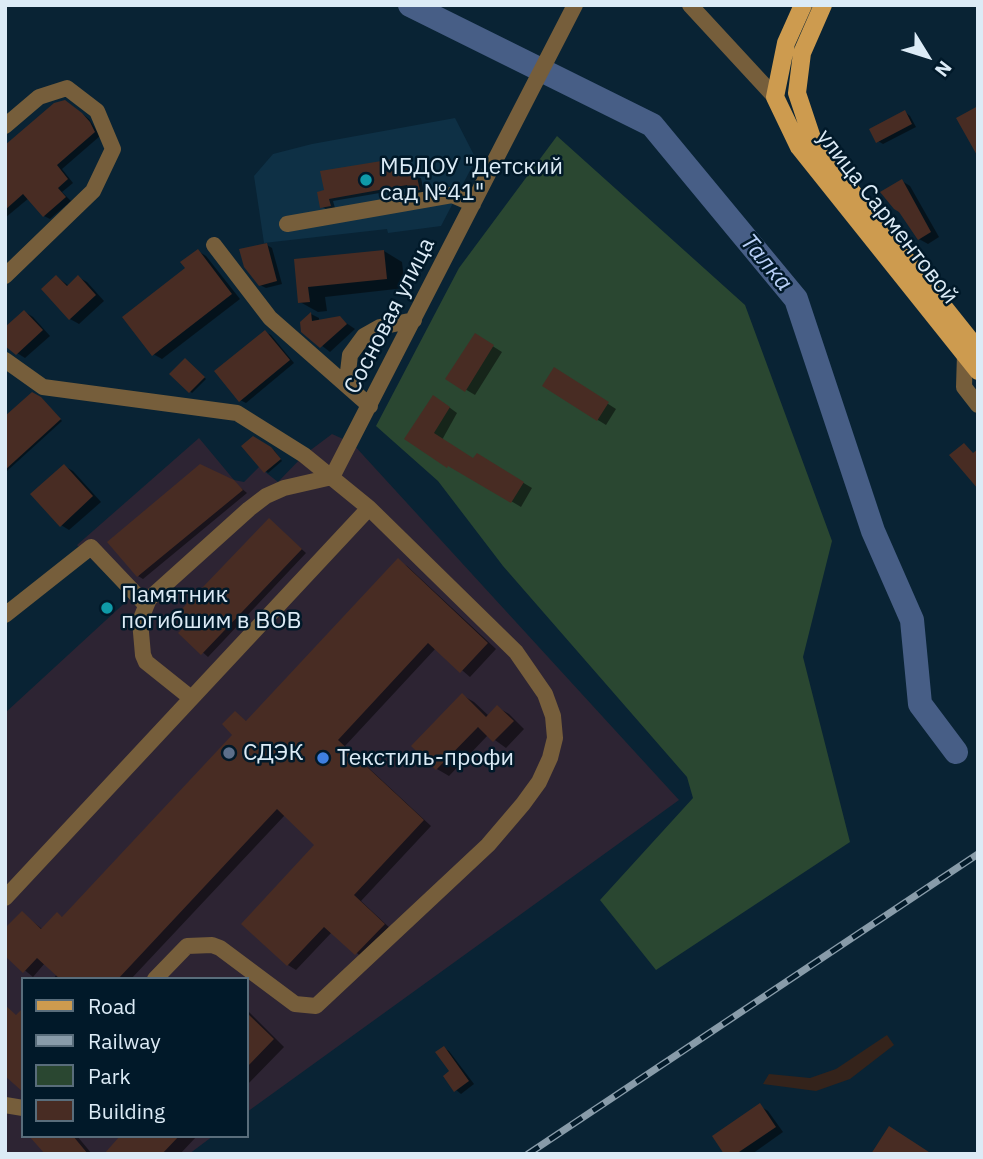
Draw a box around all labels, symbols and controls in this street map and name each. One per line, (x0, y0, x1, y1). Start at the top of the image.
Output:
north arrow (892, 21, 962, 91)
text: N (930, 56, 957, 82)
street label: улица Сарментовой (810, 124, 964, 310)
place label: МБДОУ "Детский сад №41" (380, 153, 563, 207)
marker: МБДОУ "Детский сад №41" (358, 172, 374, 188)
water label: Талка (734, 229, 798, 297)
street label: Сосновая улица (339, 233, 441, 399)
place label: Памятник погибшим в ВОВ (121, 581, 301, 635)
marker: Памятник погибшим в ВОВ (99, 600, 115, 616)
place label: СДЭК (243, 739, 304, 767)
place label: Текстиль-профи (337, 744, 514, 772)
marker: СДЭК (221, 745, 237, 761)
marker: Текстиль-профи (315, 750, 331, 766)
legend (21, 977, 248, 1138)
text: Road (88, 992, 136, 1020)
text: Railway (88, 1027, 161, 1055)
text: Park (88, 1062, 131, 1090)
text: Building (88, 1097, 165, 1125)

